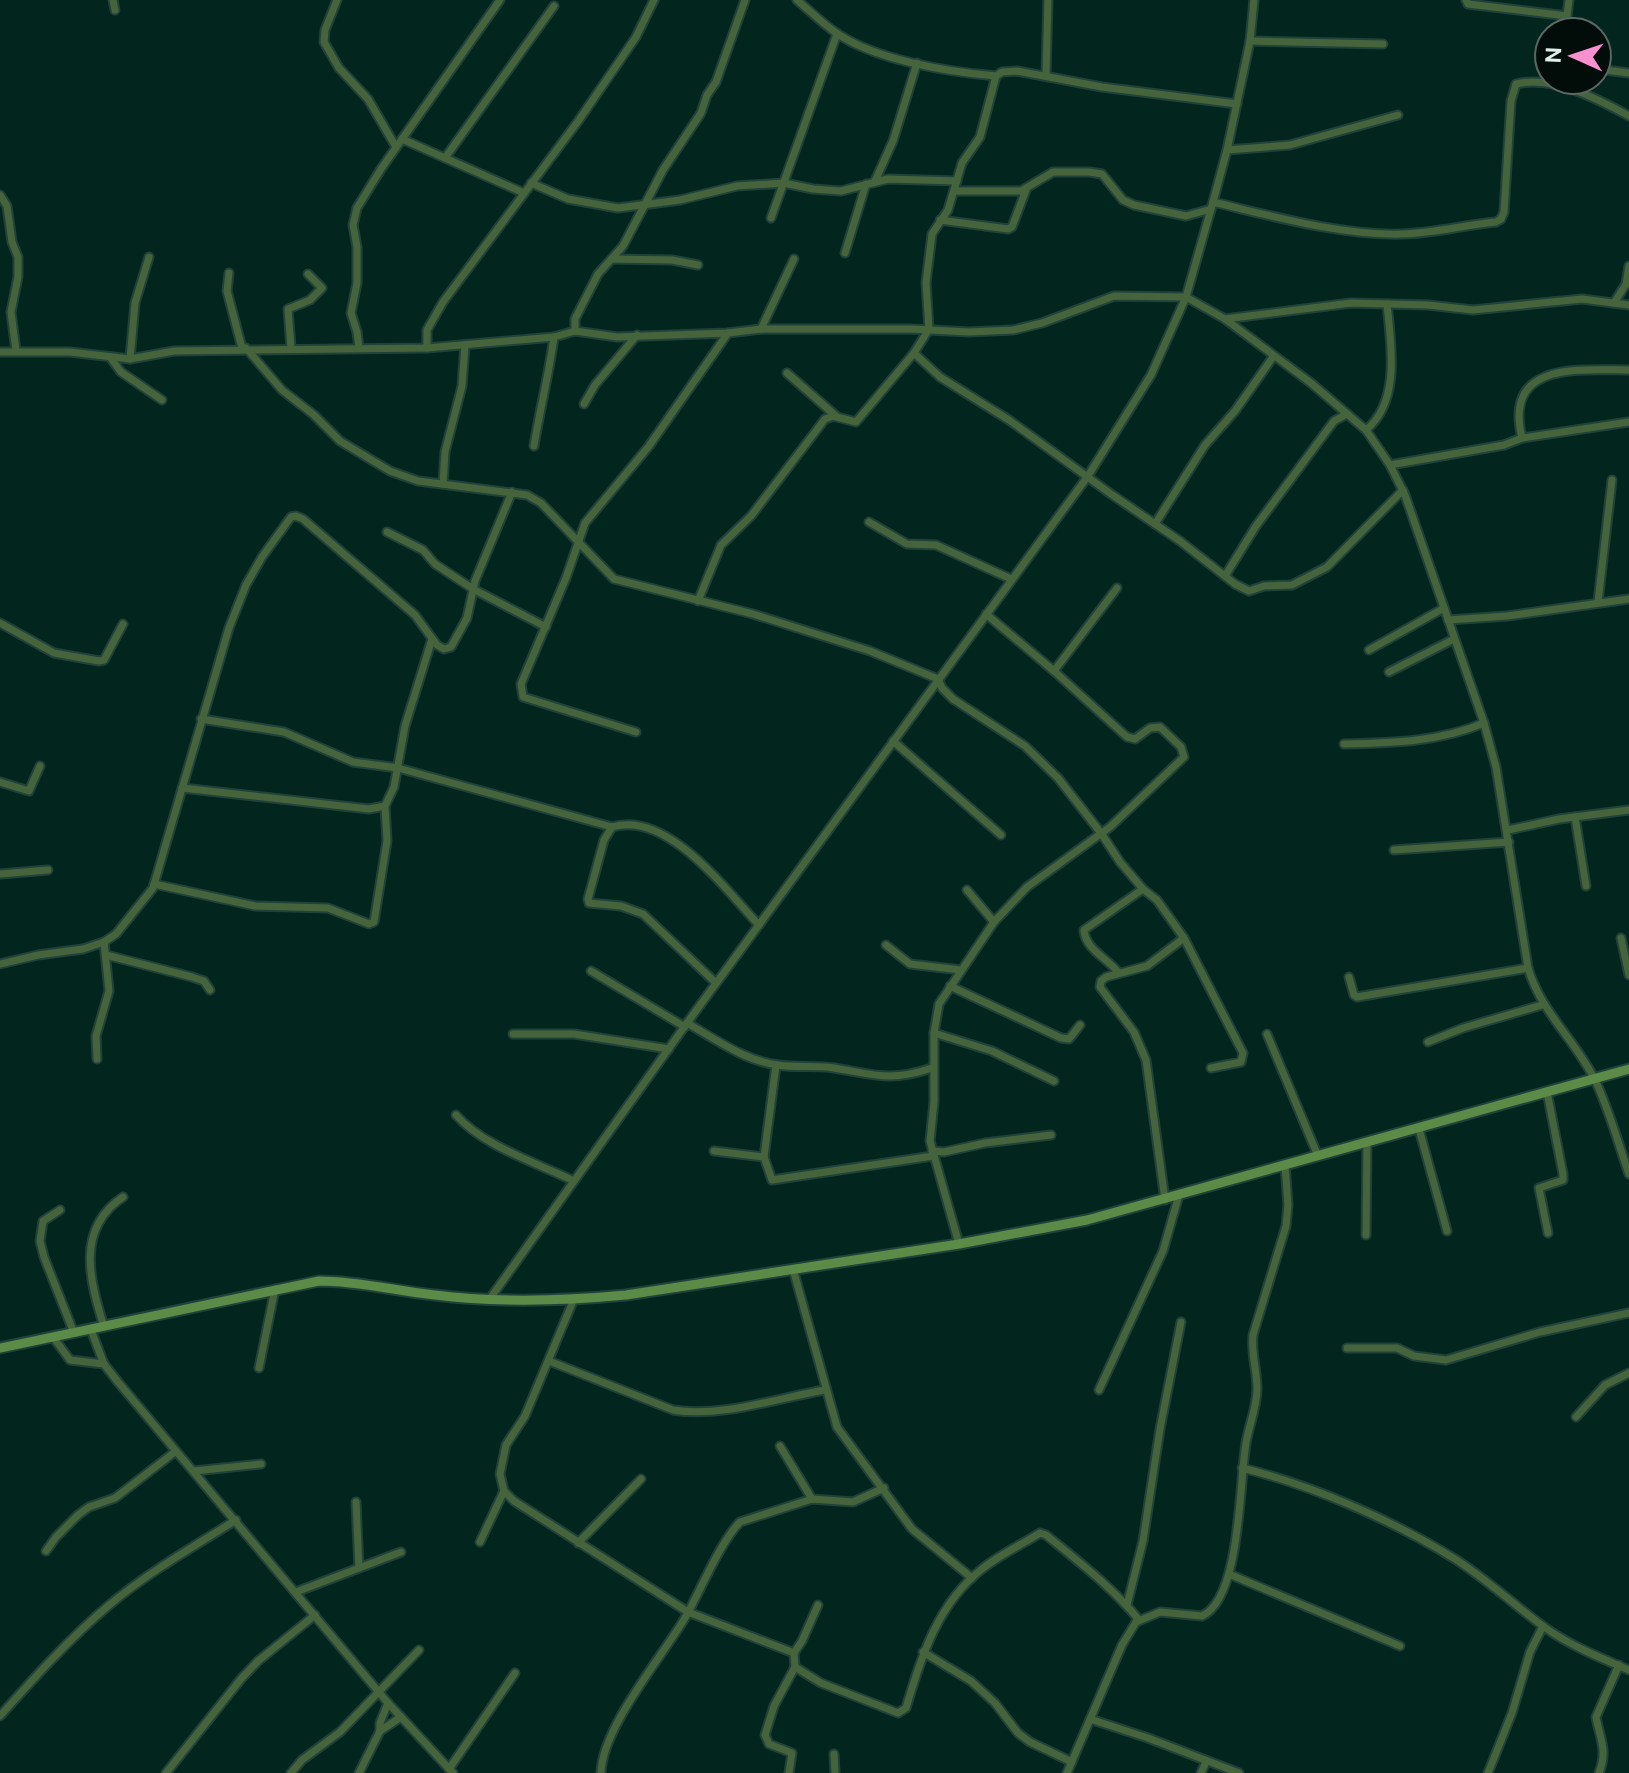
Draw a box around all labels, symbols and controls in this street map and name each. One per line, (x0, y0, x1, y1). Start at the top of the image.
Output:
north arrow (1533, 16, 1613, 96)
text: N (1539, 46, 1568, 64)

